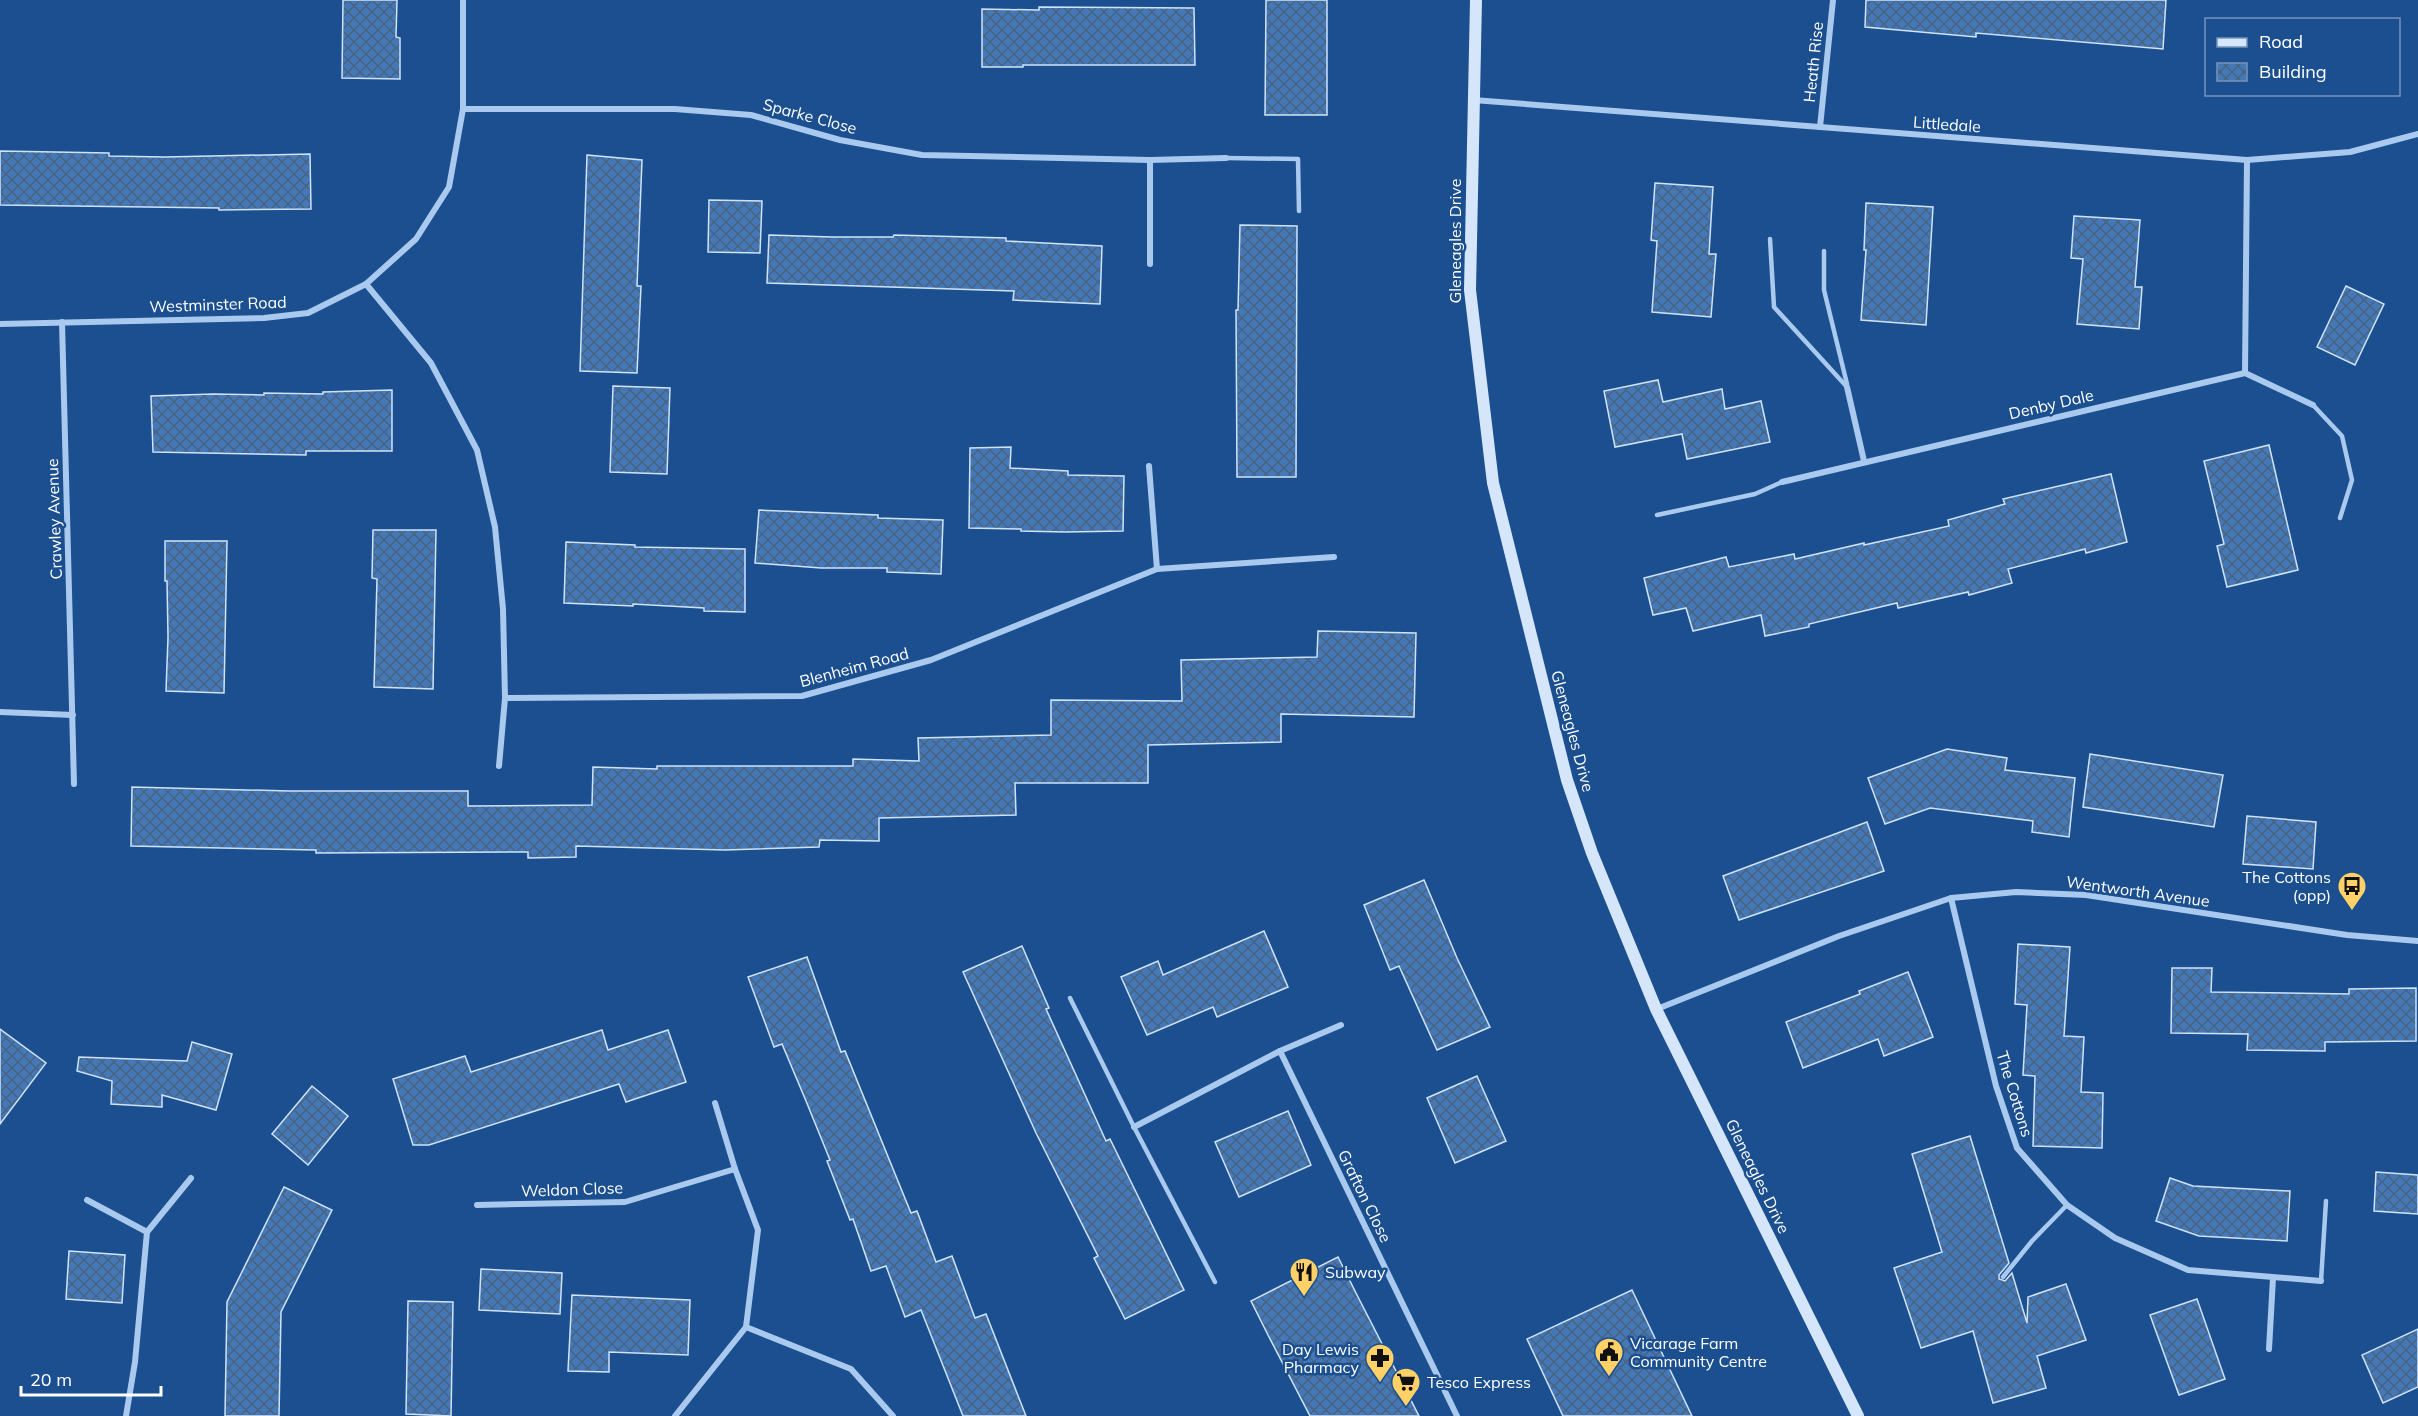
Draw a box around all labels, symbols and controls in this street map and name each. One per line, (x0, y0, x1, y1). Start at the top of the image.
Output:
legend (2205, 18, 2400, 96)
street label: Heath Rise (1799, 21, 1827, 103)
text: Road (2259, 30, 2303, 53)
text: Building (2259, 60, 2327, 83)
street label: Sparke Close (761, 94, 859, 138)
street label: Littledale (1913, 112, 1981, 136)
street label: Gleneagles Drive (1445, 179, 1465, 303)
street label: Westminster Road (149, 292, 287, 316)
street label: Denby Dale (2007, 385, 2095, 423)
street label: Crawley Avenue (42, 458, 66, 580)
street label: Blenheim Road (797, 643, 911, 691)
street label: Gleneagles Drive (1547, 668, 1599, 794)
place label: The Cottons (opp) (2242, 867, 2331, 905)
bus stop icon: The Cottons (opp) (2336, 870, 2368, 912)
street label: Wentworth Avenue (2065, 871, 2211, 911)
street label: The Cottons (1992, 1049, 2038, 1139)
street label: Gleneagles Drive (1722, 1116, 1794, 1236)
street label: Grafton Close (1334, 1146, 1396, 1246)
street label: Weldon Close (521, 1177, 623, 1201)
restaurant icon: Subway (1288, 1256, 1320, 1298)
place label: Subway (1325, 1262, 1386, 1282)
place label: Vicarage Farm Community Centre (1630, 1333, 1767, 1371)
public building icon: Vicarage Farm Community Centre (1593, 1336, 1625, 1378)
place label: Day Lewis Pharmacy (1282, 1339, 1360, 1377)
pharmacy icon: Day Lewis Pharmacy (1364, 1342, 1396, 1384)
scale bar (21, 1359, 160, 1397)
supermarket icon: Tesco Express (1390, 1366, 1422, 1408)
text: 20 m (30, 1368, 72, 1391)
place label: Tesco Express (1427, 1372, 1531, 1392)

